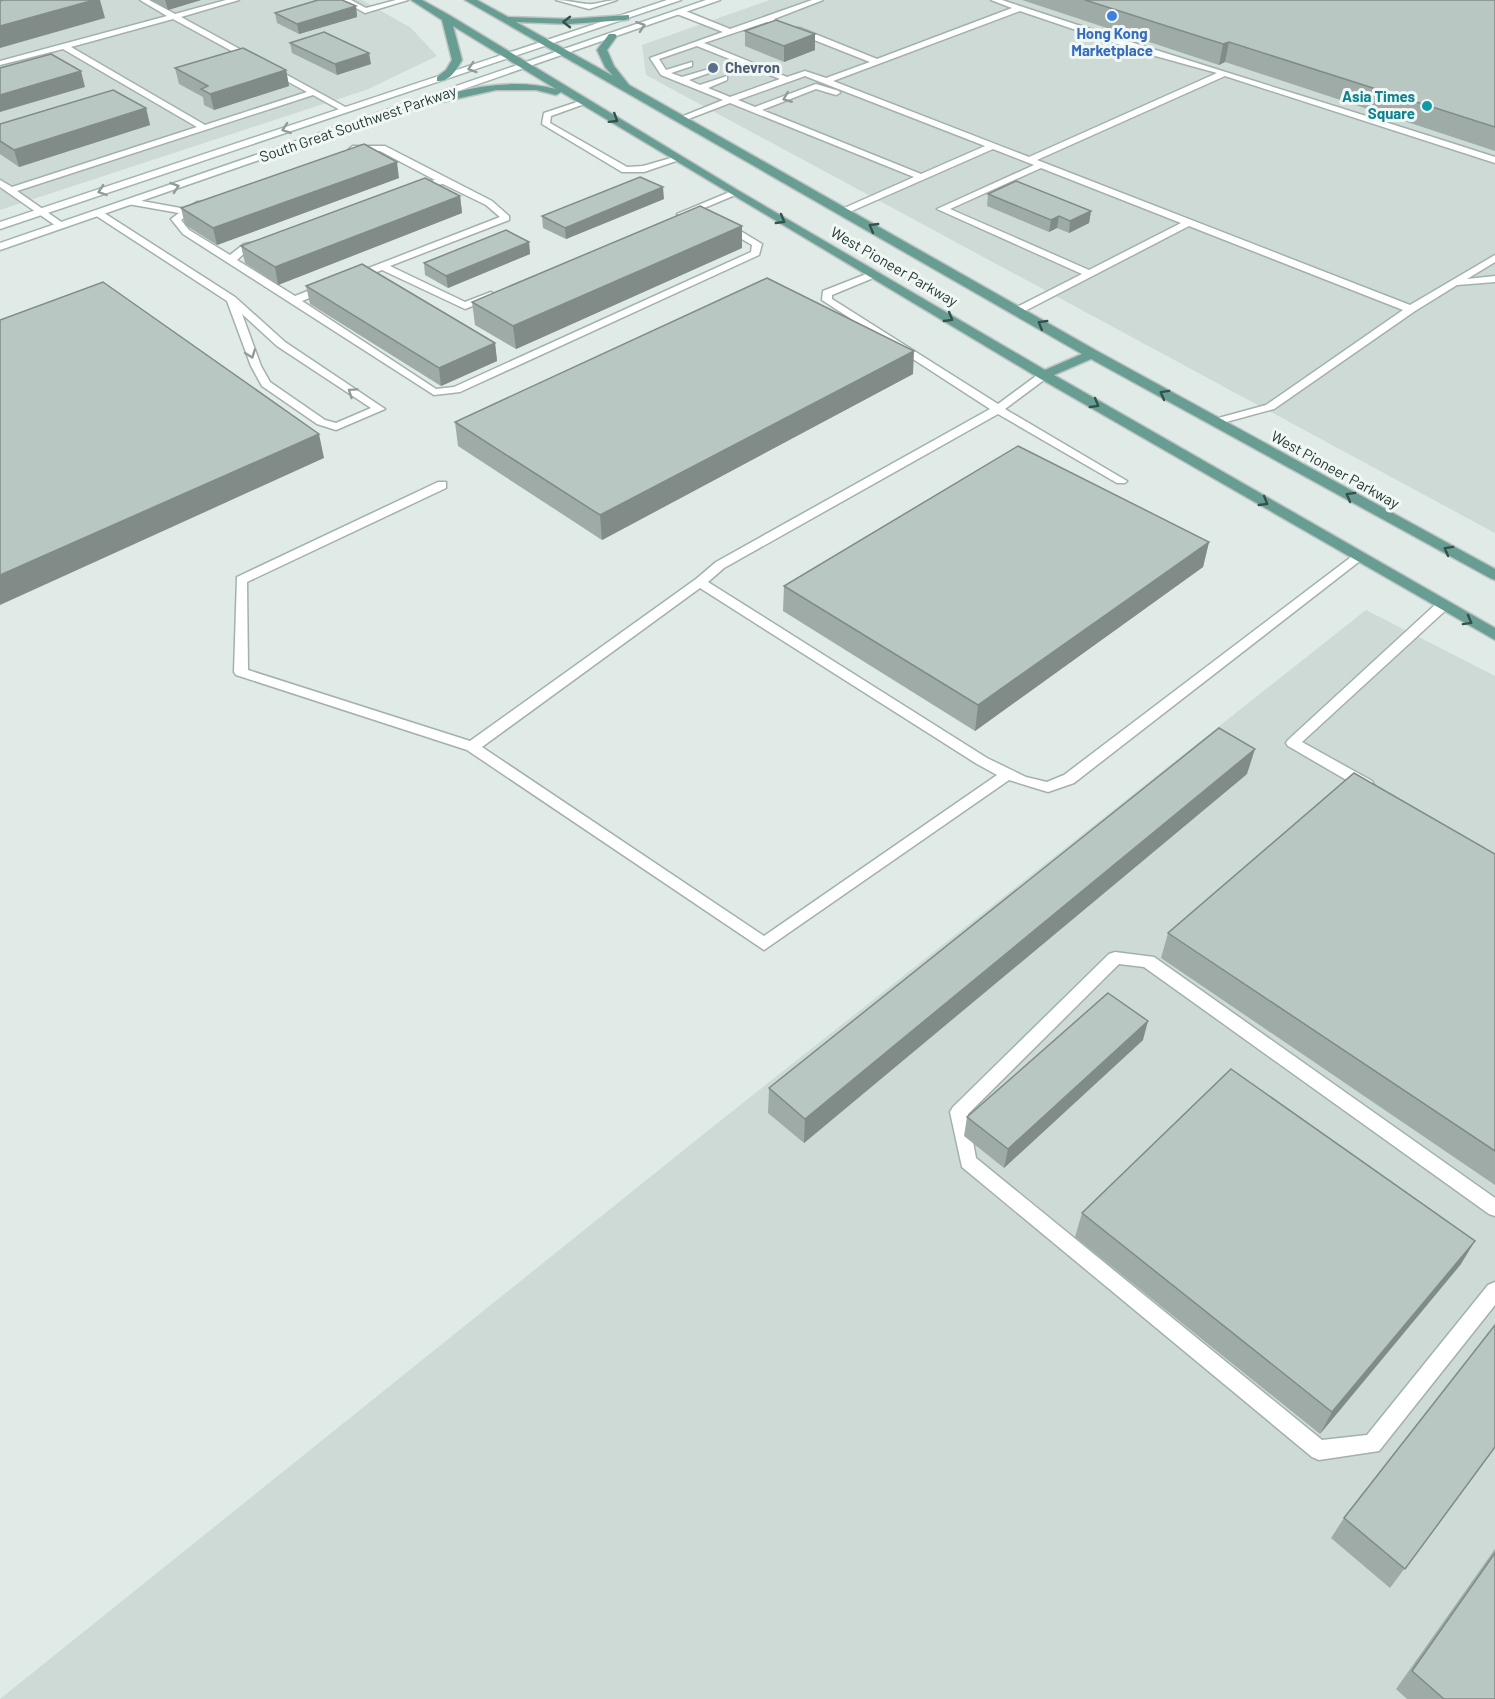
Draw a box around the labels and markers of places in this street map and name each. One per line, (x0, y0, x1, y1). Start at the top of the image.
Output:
marker: Hong Kong Marketplace (1105, 9, 1119, 23)
place label: Hong Kong Marketplace (1071, 24, 1153, 59)
place label: Chevron (725, 58, 780, 76)
marker: Chevron (706, 61, 720, 75)
place label: Asia Times Square (1342, 87, 1415, 122)
marker: Asia Times Square (1420, 99, 1434, 113)

